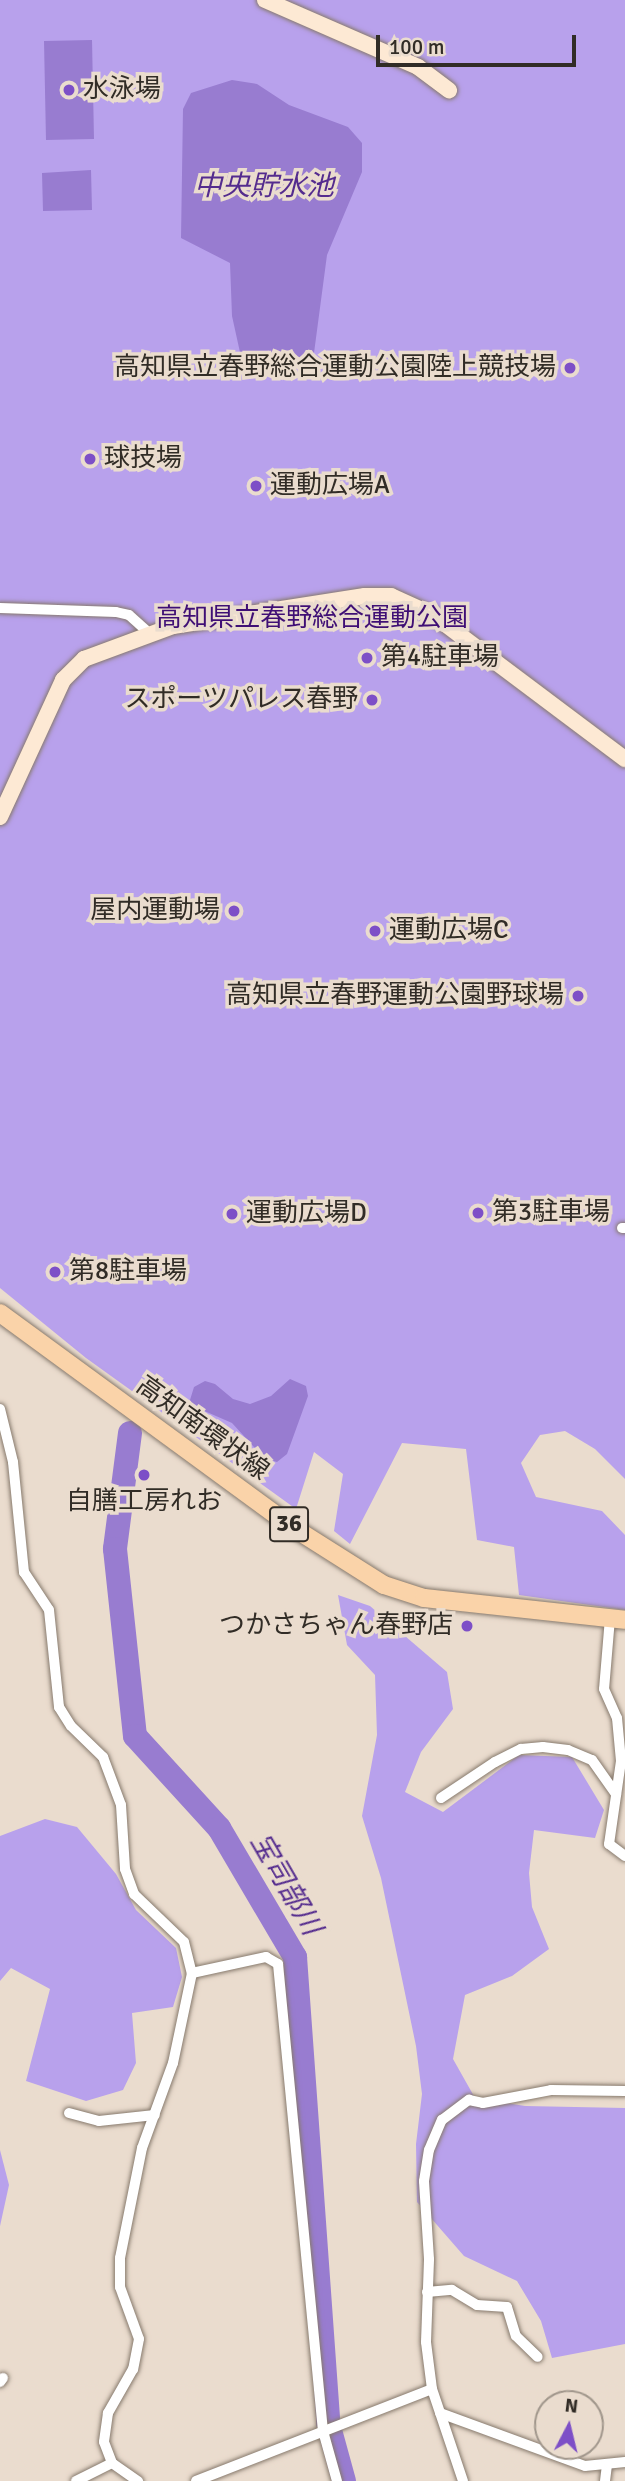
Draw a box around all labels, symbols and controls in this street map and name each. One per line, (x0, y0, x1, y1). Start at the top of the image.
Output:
scale bar (380, 21, 580, 65)
text: 100 m (389, 34, 444, 60)
place label: 水泳場 (83, 74, 161, 106)
marker: 水泳場 (61, 82, 77, 98)
water label: 中央貯水池 (194, 169, 334, 203)
place label: 高知県立春野総合運動公園陸上競技場 (114, 352, 556, 384)
marker: 高知県立春野総合運動公園陸上競技場 (562, 360, 578, 376)
place label: 球技場 (104, 443, 182, 475)
marker: 球技場 (82, 451, 98, 467)
place label: 運動広場A (270, 470, 390, 502)
marker: 運動広場A (248, 478, 264, 494)
park label: 高知県立春野総合運動公園 (156, 603, 468, 635)
place label: 第4駐車場 (381, 642, 499, 674)
marker: 第4駐車場 (359, 650, 375, 666)
place label: スポーツパレス春野 (124, 684, 358, 716)
marker: スポーツパレス春野 (364, 692, 380, 708)
place label: 屋内運動場 (90, 895, 220, 927)
marker: 屋内運動場 (226, 903, 242, 919)
place label: 運動広場C (389, 915, 509, 947)
marker: 運動広場C (367, 923, 383, 939)
place label: 高知県立春野運動公園野球場 (226, 980, 564, 1012)
marker: 高知県立春野運動公園野球場 (570, 988, 586, 1004)
place label: 第3駐車場 (492, 1197, 610, 1229)
place label: 運動広場D (246, 1198, 367, 1230)
marker: 第3駐車場 (470, 1205, 486, 1221)
marker: 運動広場D (224, 1206, 240, 1222)
place label: 第8駐車場 (69, 1256, 187, 1288)
marker: 第8駐車場 (47, 1264, 63, 1280)
street label: 高知南環状線 (130, 1371, 274, 1487)
marker: 自膳工房れお (136, 1467, 152, 1483)
place label: 自膳工房れお (66, 1486, 222, 1518)
road number: 36 (268, 1504, 310, 1544)
place label: つかさちゃん春野店 (219, 1610, 453, 1642)
marker: つかさちゃん春野店 (459, 1618, 475, 1634)
water label: 宝司部川 (243, 1827, 329, 1941)
north arrow (534, 2390, 604, 2460)
text: N (563, 2393, 579, 2419)

